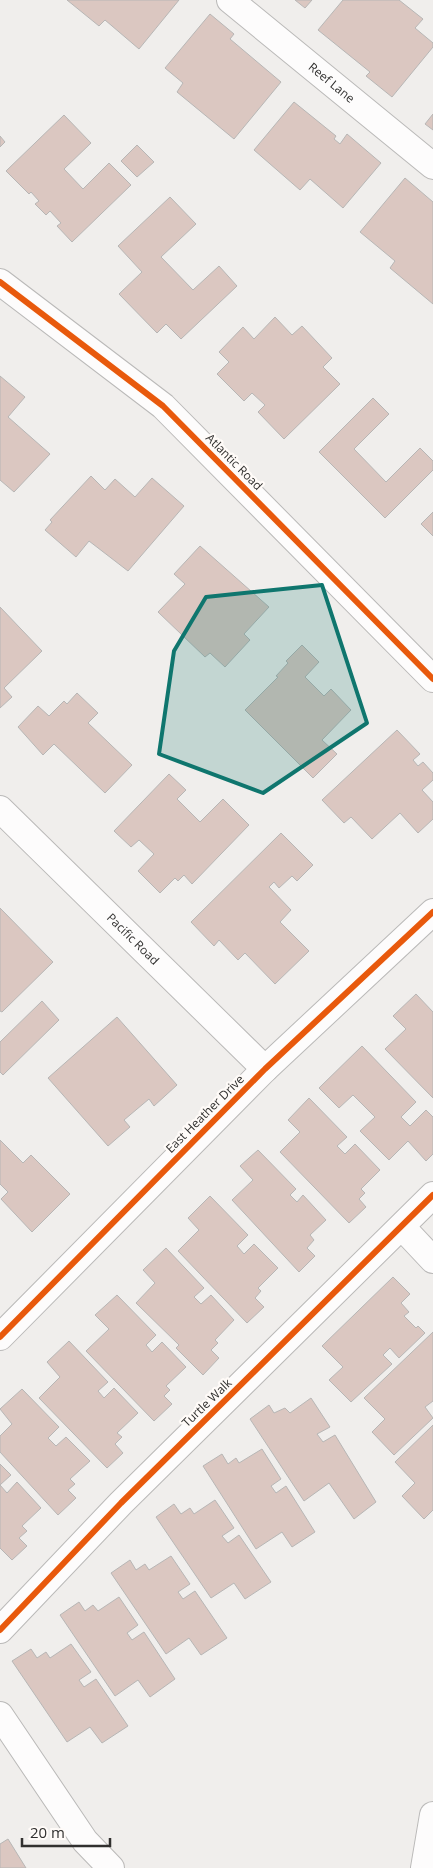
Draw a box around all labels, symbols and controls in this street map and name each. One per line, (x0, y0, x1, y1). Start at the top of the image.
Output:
street label: Reef Lane (305, 59, 359, 107)
street label: Atlantic Road (202, 430, 266, 494)
street label: Pacific Road (103, 909, 163, 969)
street label: East Heather Drive (162, 1071, 248, 1157)
street label: Turtle Walk (178, 1374, 236, 1431)
scale bar (22, 1816, 110, 1848)
text: 20 m (30, 1822, 65, 1842)

